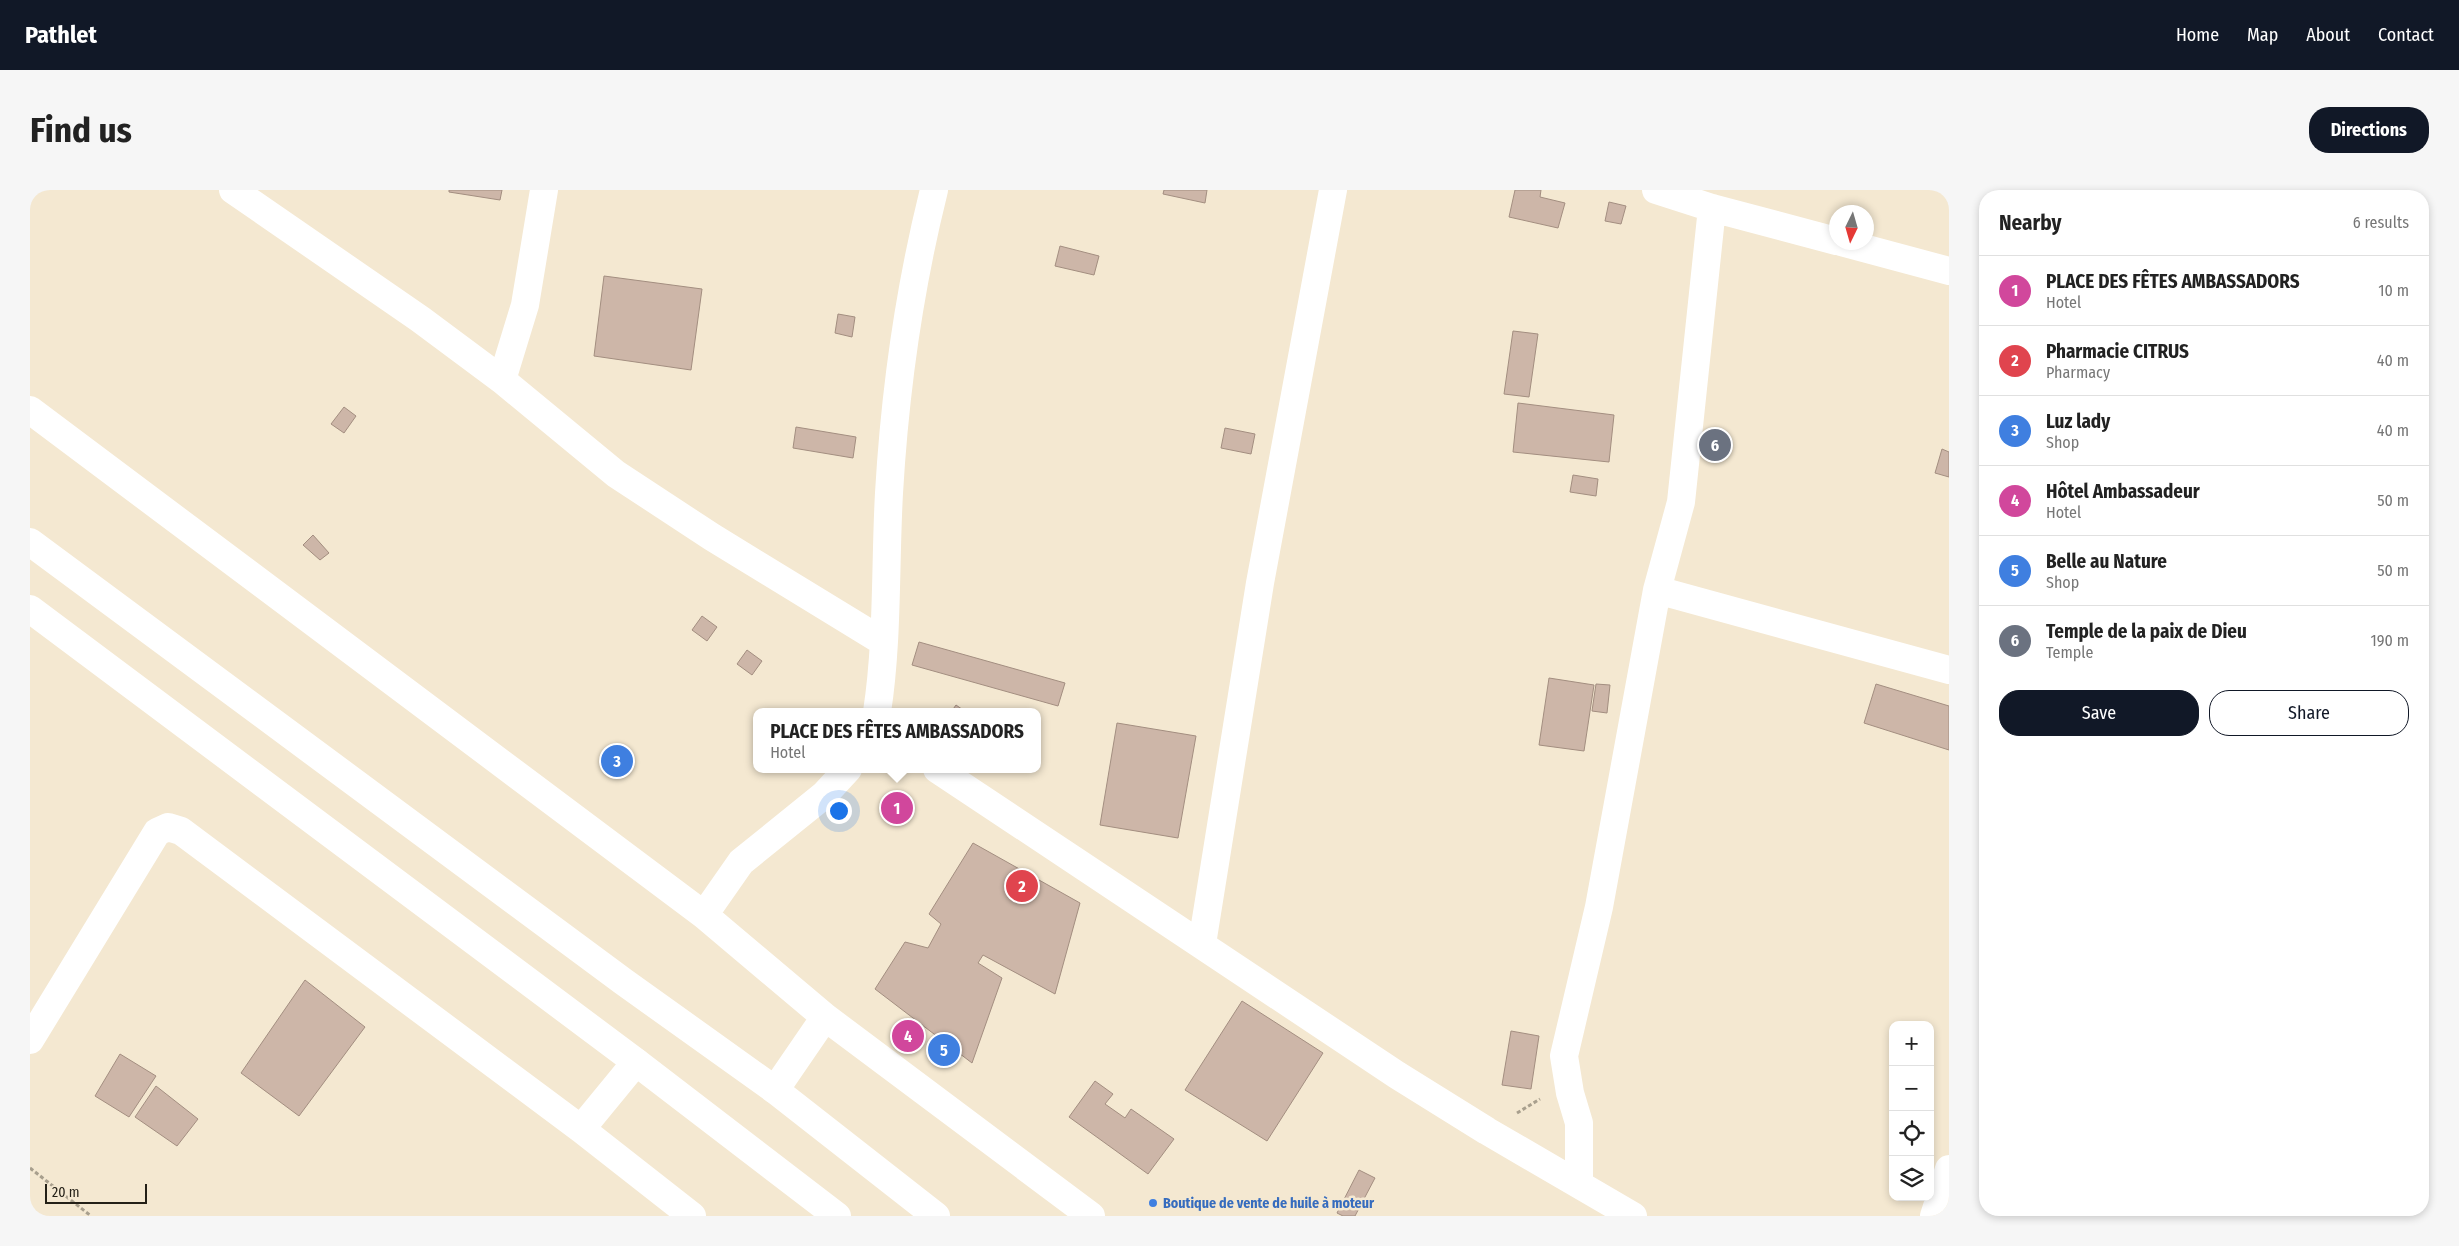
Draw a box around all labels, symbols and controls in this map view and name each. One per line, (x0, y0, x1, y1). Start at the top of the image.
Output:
text: Pathlet (25, 21, 97, 49)
text: Home (2176, 24, 2219, 46)
text: Map (2247, 24, 2278, 46)
text: About (2306, 24, 2350, 46)
text: Contact (2378, 24, 2434, 46)
button: Directions (2309, 107, 2429, 153)
text: Find us (30, 109, 132, 151)
north arrow (1829, 205, 1874, 250)
text: Nearby (1999, 210, 2061, 236)
text: 6 results (2353, 213, 2409, 232)
text: PLACE DES FÊTES AMBASSADORS (2046, 270, 2300, 293)
text: 1 (2012, 281, 2018, 300)
text: 10 m (2378, 281, 2409, 300)
text: Hotel (2046, 293, 2081, 312)
text: Pharmacie CITRUS (2046, 340, 2189, 363)
text: 2 (2011, 351, 2019, 370)
text: 40 m (2377, 351, 2409, 370)
text: Pharmacy (2046, 363, 2110, 382)
text: Luz lady (2046, 410, 2110, 433)
text: 3 (2011, 421, 2019, 440)
text: 40 m (2377, 421, 2409, 440)
pin: 6 (1699, 426, 1731, 464)
text: Shop (2046, 433, 2079, 452)
text: Hôtel Ambassadeur (2046, 480, 2200, 503)
text: 4 (2011, 491, 2019, 510)
text: 50 m (2377, 491, 2409, 510)
text: Hotel (2046, 503, 2081, 522)
text: Belle au Nature (2046, 550, 2167, 573)
text: 5 (2011, 561, 2019, 580)
text: 50 m (2377, 561, 2409, 580)
text: Shop (2046, 573, 2079, 592)
text: Temple de la paix de Dieu (2046, 620, 2247, 643)
text: 6 (2011, 631, 2019, 650)
text: 190 m (2371, 631, 2409, 650)
text: Temple (2046, 643, 2093, 662)
button: Save (1999, 690, 2199, 736)
button: Share (2209, 690, 2409, 736)
popup (753, 708, 1041, 773)
text: PLACE DES FÊTES AMBASSADORS (770, 720, 1024, 743)
pin: 3 (601, 742, 633, 780)
text: Hotel (770, 743, 805, 762)
pin: 1 (881, 789, 913, 827)
your location (826, 798, 852, 824)
pin: 2 (1006, 867, 1038, 905)
pin: 4 (892, 1017, 924, 1055)
map controls (1889, 1021, 1934, 1201)
button: + (1889, 1021, 1934, 1066)
pin: 5 (928, 1031, 960, 1069)
button: − (1889, 1066, 1934, 1111)
button: locate (1889, 1111, 1934, 1156)
button: layers (1889, 1156, 1934, 1201)
scale bar (45, 1181, 148, 1204)
text: 20 m (52, 1184, 80, 1201)
place label: Boutique de vente de huile à moteur (1163, 1195, 1375, 1212)
marker: Boutique de vente de huile à moteur (1147, 1197, 1159, 1209)

